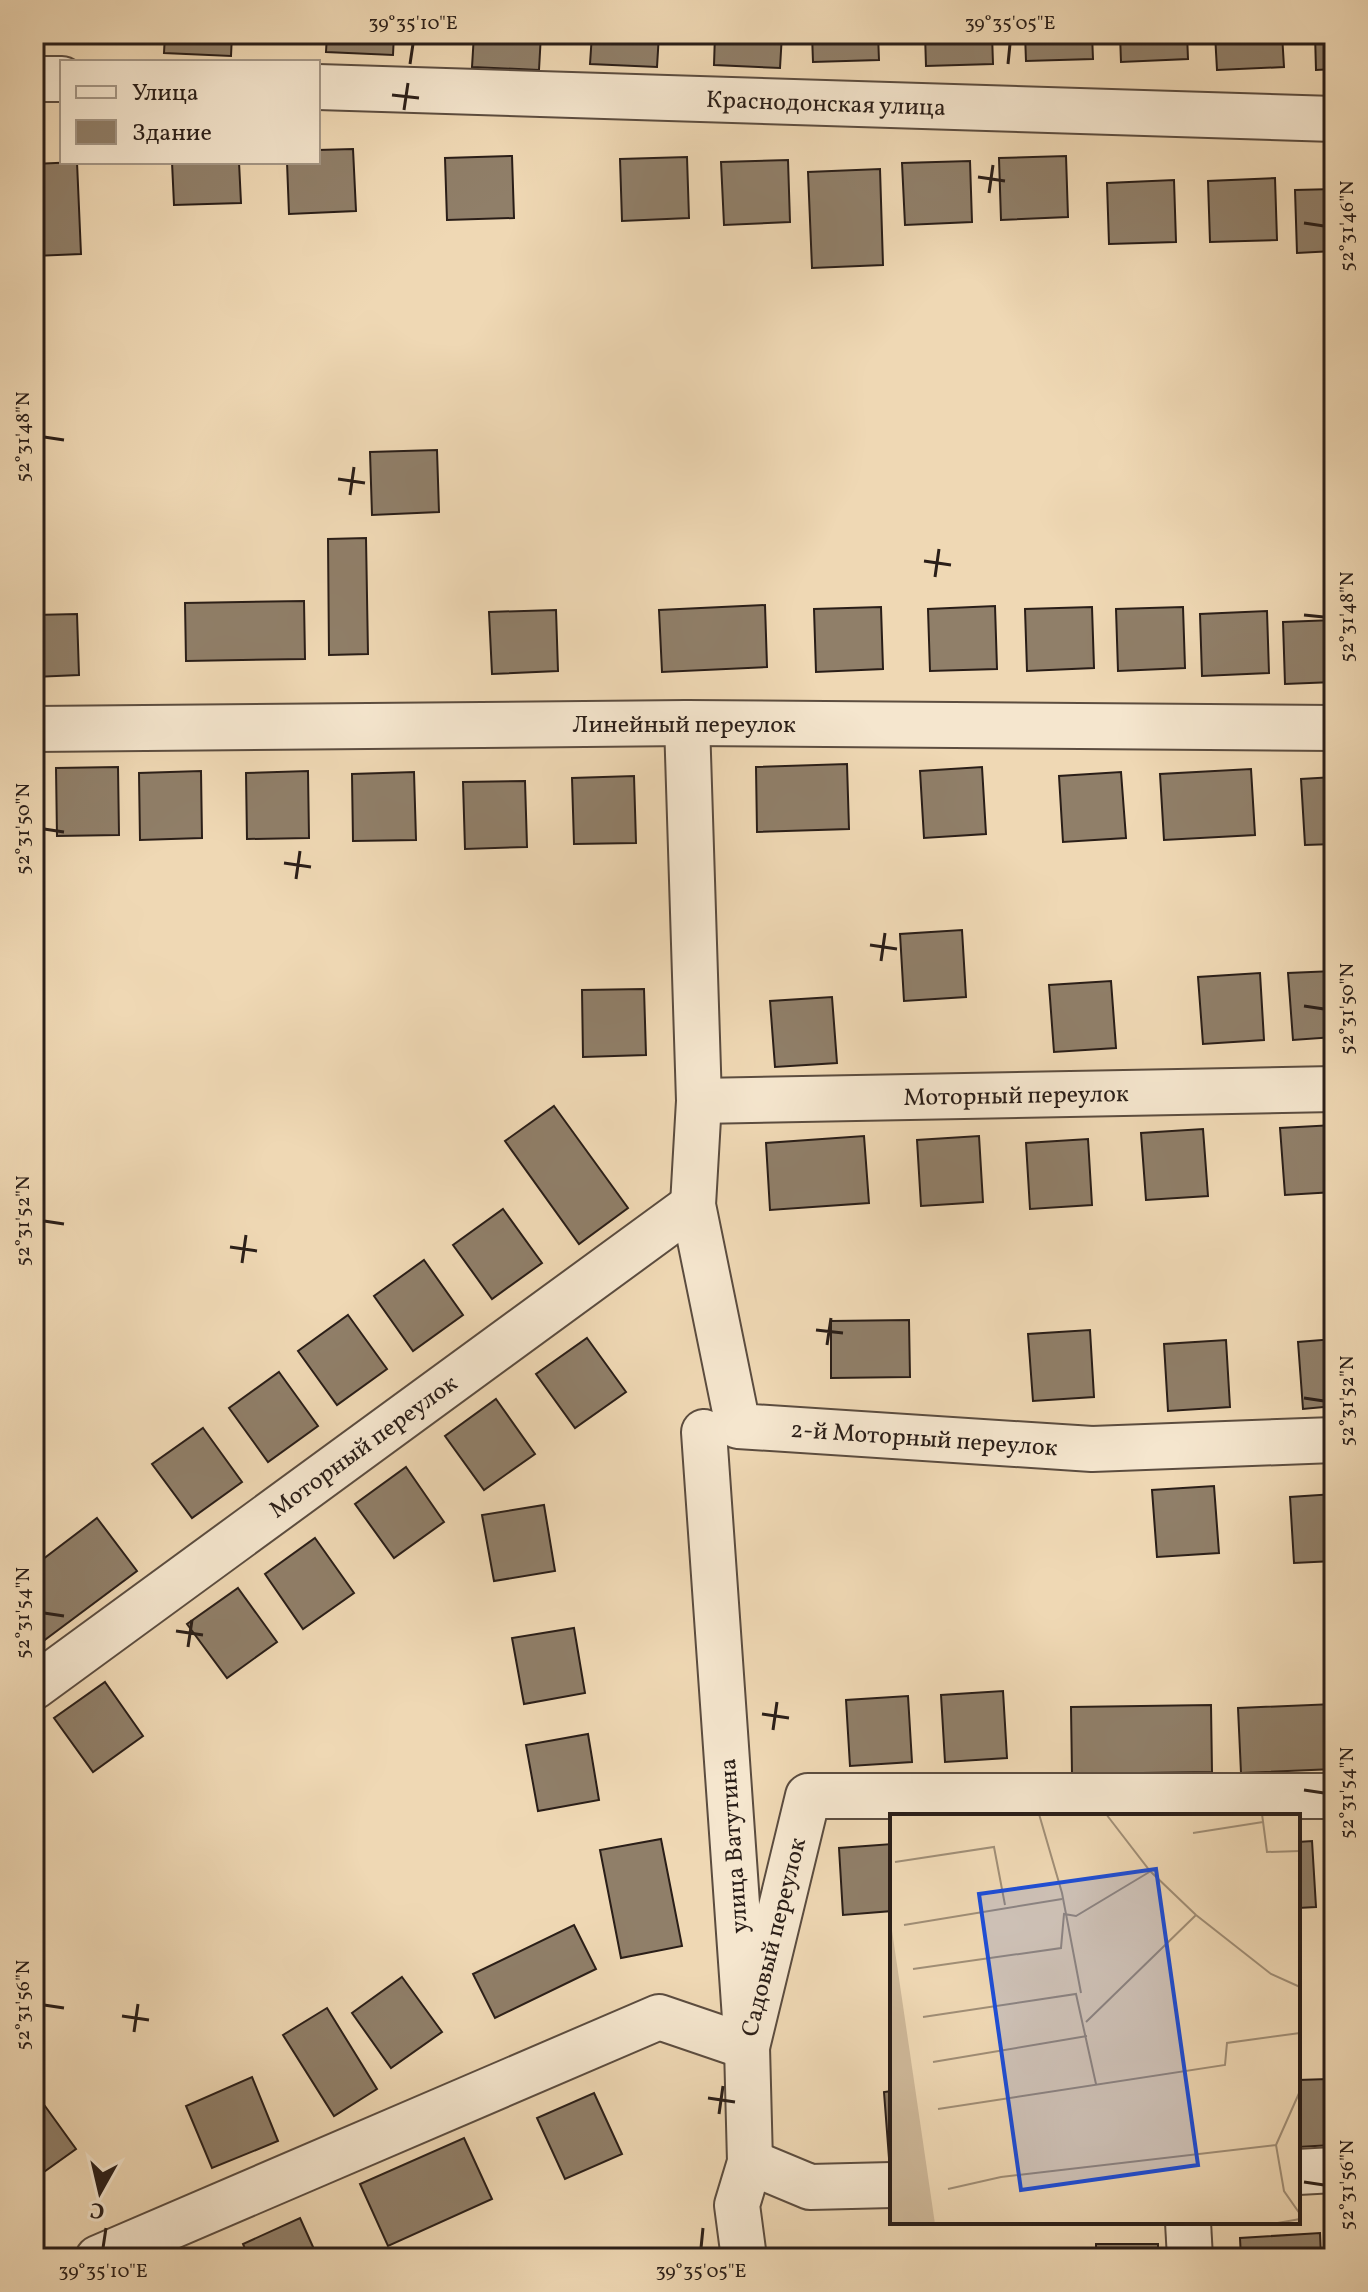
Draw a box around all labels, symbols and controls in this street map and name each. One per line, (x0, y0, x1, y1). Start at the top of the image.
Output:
text: 39°35'10"E (368, 10, 458, 38)
text: 39°35'05"E (964, 10, 1056, 38)
legend (60, 60, 320, 164)
text: Улица (132, 77, 199, 111)
street label: Краснодонская улица (705, 84, 946, 126)
text: Здание (132, 117, 212, 151)
text: 52°31'46"N (1334, 180, 1362, 272)
text: 52°31'48"N (10, 391, 38, 483)
text: 52°31'48"N (1334, 571, 1362, 663)
street label: Линейный переулок (572, 709, 796, 743)
text: 52°31'50"N (10, 783, 38, 875)
text: 52°31'50"N (1334, 963, 1362, 1055)
street label: Моторный переулок (903, 1078, 1129, 1116)
text: 52°31'52"N (10, 1175, 38, 1267)
text: 52°31'52"N (1334, 1355, 1362, 1447)
street label: Моторный переулок (263, 1368, 465, 1528)
street label: 2-й Моторный переулок (789, 1414, 1059, 1466)
text: 52°31'54"N (10, 1567, 38, 1659)
text: 52°31'54"N (1334, 1747, 1362, 1839)
street label: улица Ватутина (712, 1757, 758, 1935)
inset map (890, 1814, 1300, 2224)
street label: Садовый переулок (734, 1834, 816, 2040)
text: 52°31'56"N (10, 1959, 38, 2050)
text: 52°31'56"N (1334, 2139, 1362, 2230)
north arrow (60, 2152, 140, 2232)
text: С (88, 2193, 107, 2226)
text: 39°35'10"E (58, 2258, 148, 2286)
text: 39°35'05"E (655, 2258, 747, 2286)

